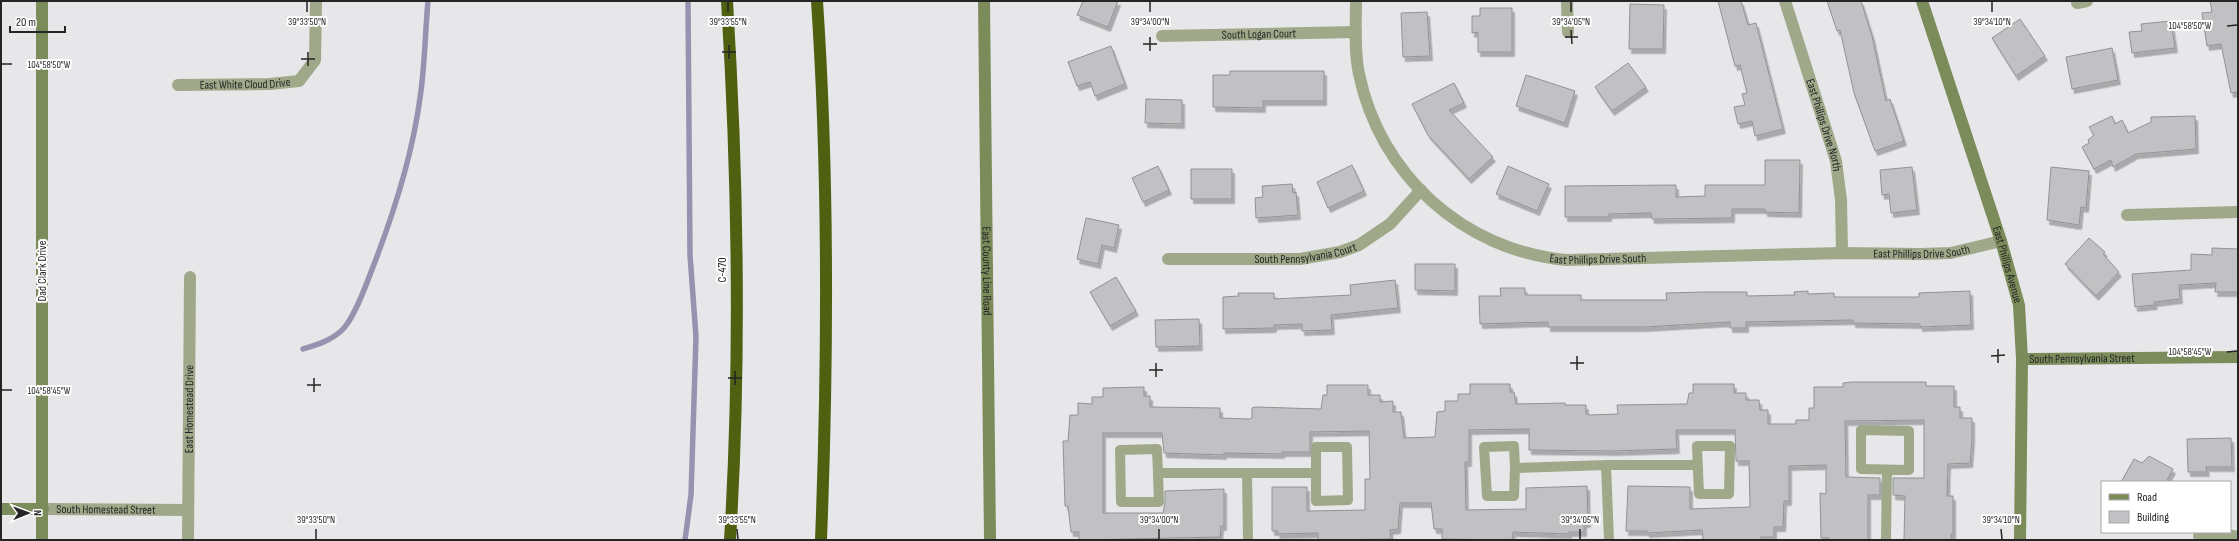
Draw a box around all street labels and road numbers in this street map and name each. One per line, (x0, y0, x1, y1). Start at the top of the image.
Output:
street label: South Logan Court (1222, 26, 1297, 42)
street label: East White Cloud Drive (200, 74, 291, 92)
street label: East Phillips Drive North (1803, 77, 1845, 172)
street label: East Phillips Avenue (1989, 224, 2026, 305)
street label: East County Line Road (979, 226, 995, 316)
street label: South Pennsylvania Court (1254, 239, 1359, 267)
street label: Dad Clark Drive (35, 240, 50, 301)
street label: East Phillips Drive South (1873, 241, 1971, 262)
street label: East Phillips Drive South (1548, 250, 1646, 268)
street label: C-470 (715, 257, 730, 283)
street label: South Pennsylvania Street (2029, 350, 2135, 366)
street label: East Homestead Drive (181, 365, 197, 453)
street label: South Homestead Street (56, 502, 156, 517)

